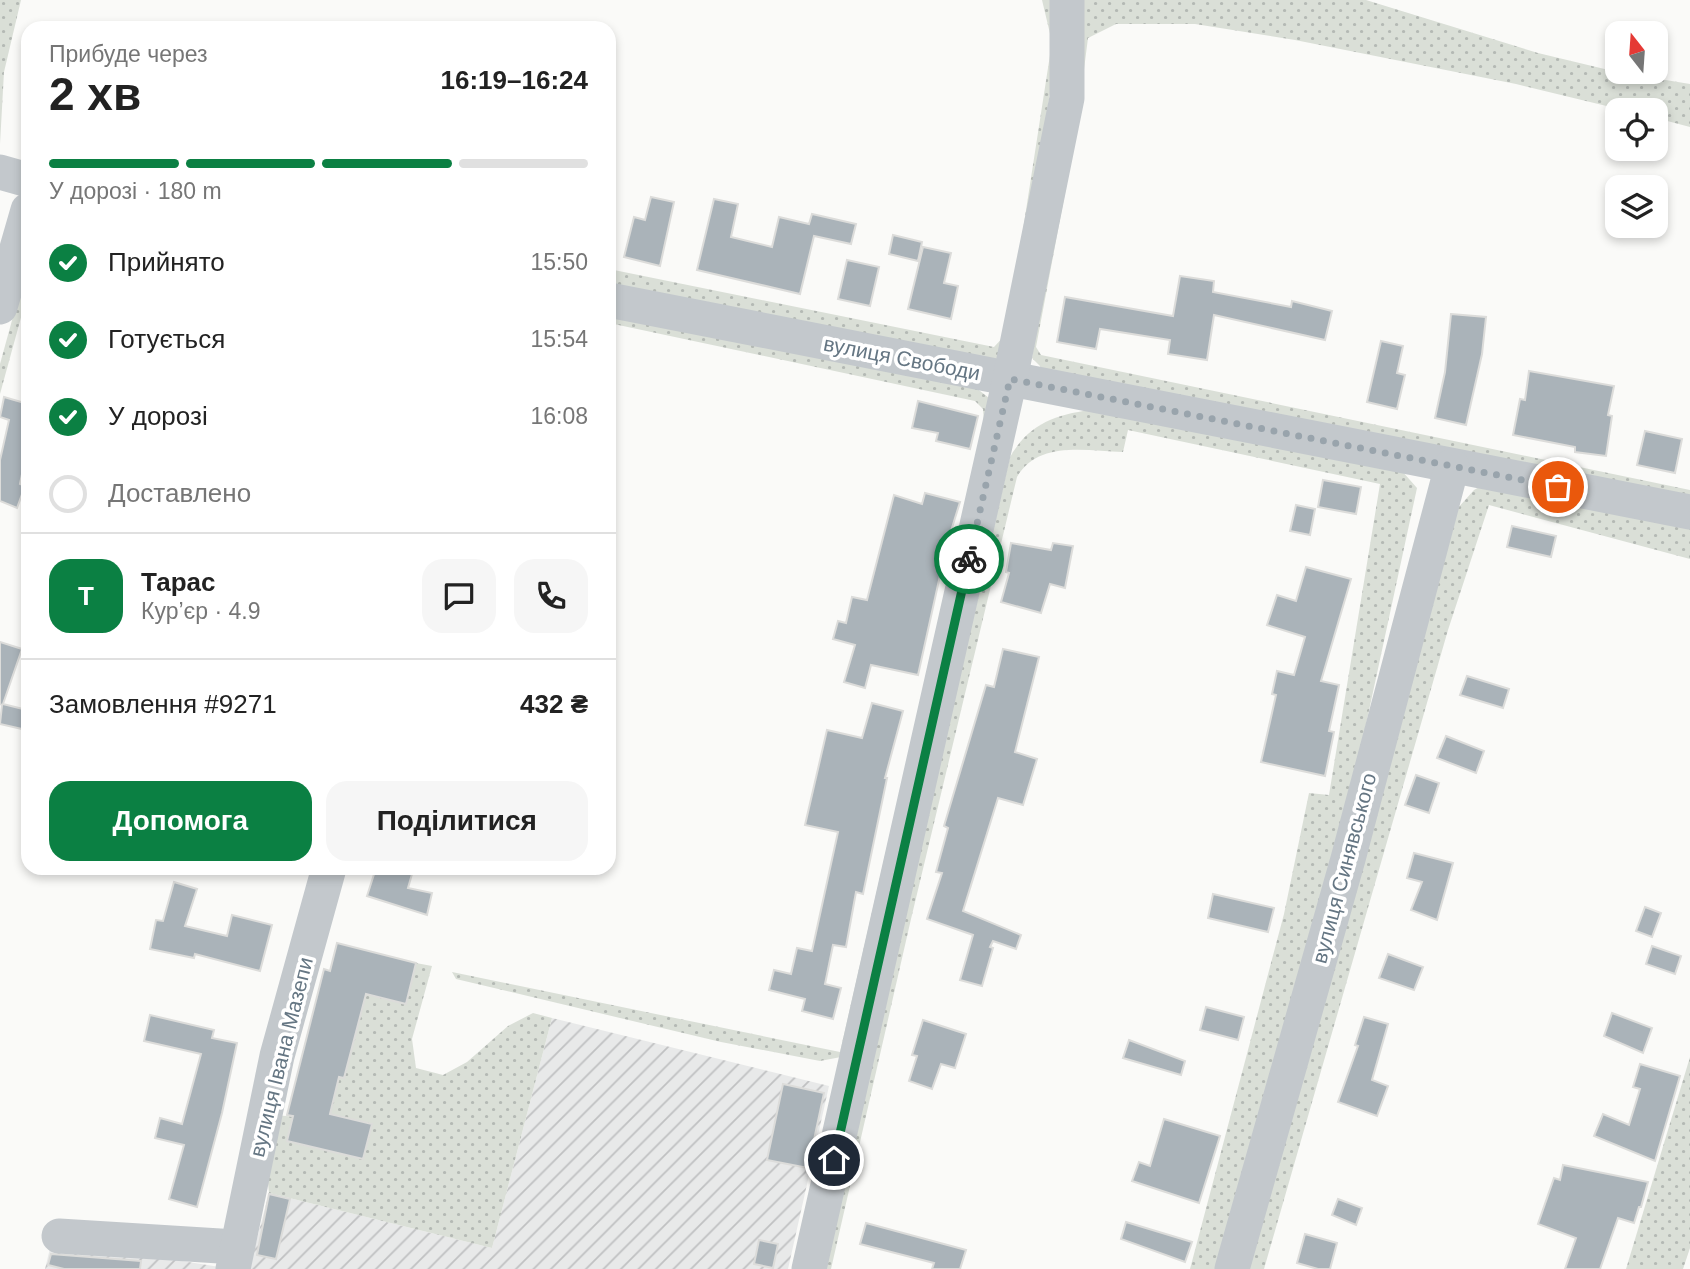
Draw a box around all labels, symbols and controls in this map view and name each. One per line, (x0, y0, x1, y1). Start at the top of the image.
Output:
north arrow (1605, 21, 1668, 84)
map controls (1605, 21, 1668, 238)
text: Прибуде через (49, 41, 208, 67)
text: 16:19–16:24 (441, 65, 588, 95)
text: 2 хв (49, 68, 141, 120)
button: locate (1605, 98, 1668, 161)
button: layers (1605, 175, 1668, 238)
text: У дорозі · 180 m (49, 178, 222, 204)
icon: check (49, 244, 87, 282)
text: Прийнято (108, 247, 225, 277)
text: 15:50 (530, 249, 588, 275)
icon: check (49, 321, 87, 359)
text: Готується (108, 324, 225, 354)
text: 15:54 (530, 326, 588, 352)
street label: вулиця Свободи (822, 332, 982, 384)
icon: check (49, 398, 87, 436)
text: У дорозі (108, 401, 208, 431)
text: 16:08 (530, 403, 588, 429)
pin (1528, 457, 1588, 517)
icon: bag (1539, 468, 1577, 506)
text: Доставлено (108, 478, 251, 508)
courier (934, 524, 1004, 594)
icon: bike (950, 540, 988, 578)
button: chat (422, 559, 496, 633)
button: phone (514, 559, 588, 633)
text: Тарас (141, 567, 216, 597)
text: Т (78, 581, 94, 611)
text: Кур’єр · 4.9 (141, 598, 260, 624)
text: Замовлення #9271 (49, 689, 277, 719)
text: 432 ₴ (520, 689, 588, 719)
street label: вулиця Синявського (1308, 770, 1380, 966)
button: Допомога (49, 781, 312, 861)
button: Поділитися (326, 781, 588, 861)
street label: вулиця Івана Мазепи (245, 955, 317, 1159)
pin (804, 1130, 864, 1190)
icon: home (815, 1141, 853, 1179)

